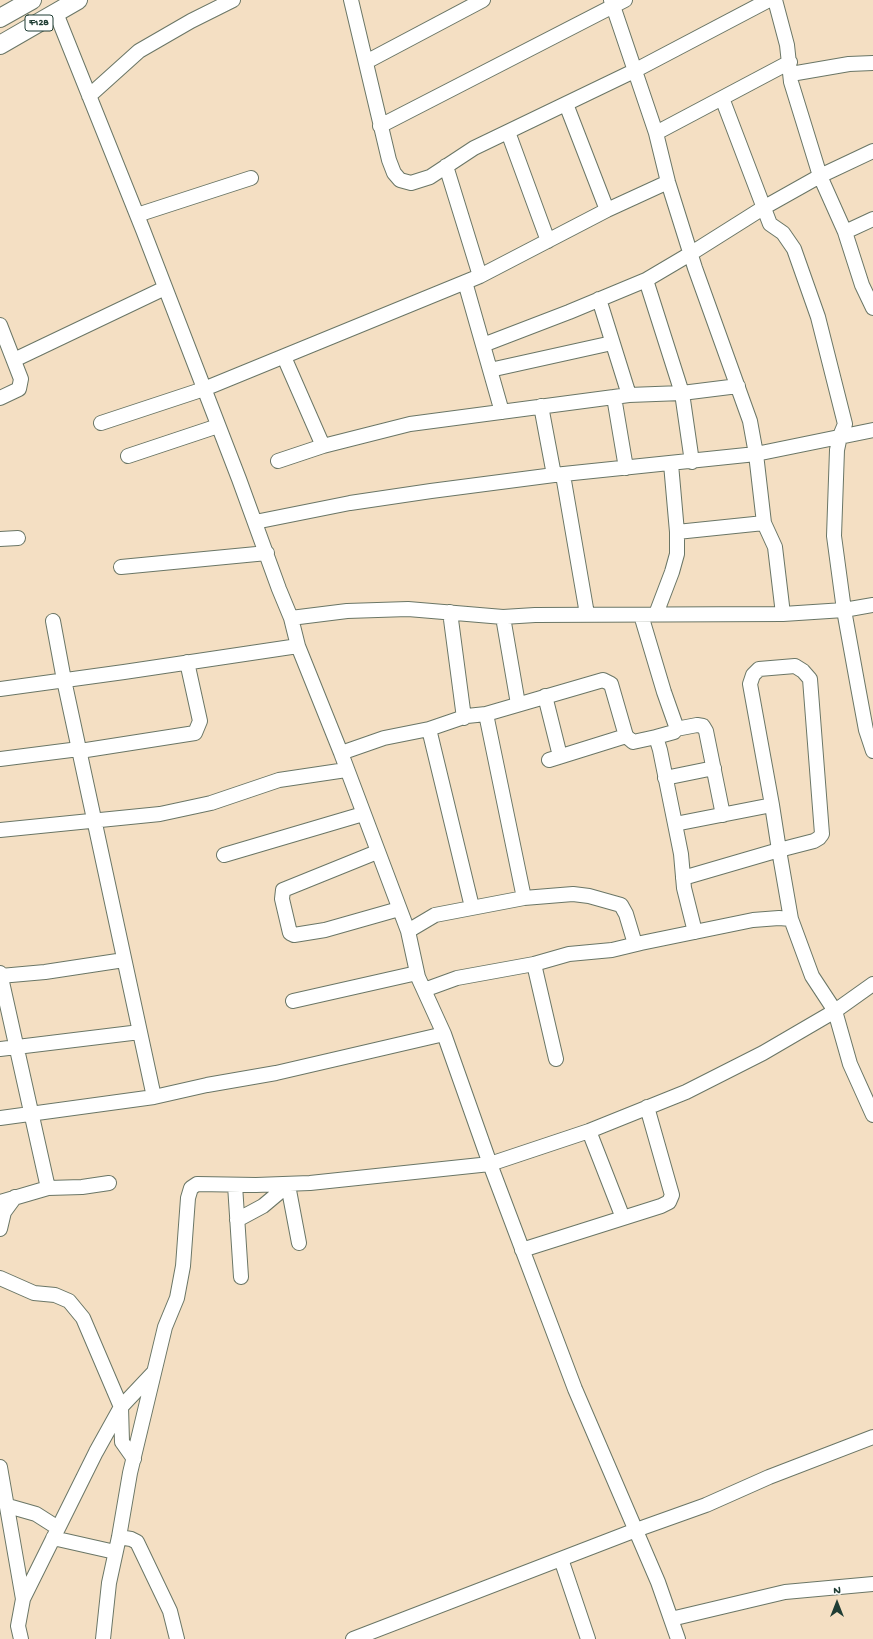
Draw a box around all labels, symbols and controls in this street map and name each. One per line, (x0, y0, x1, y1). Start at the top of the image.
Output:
road number: F128 (25, 15, 53, 31)
north arrow (817, 1583, 857, 1623)
text: N (833, 1585, 841, 1597)

